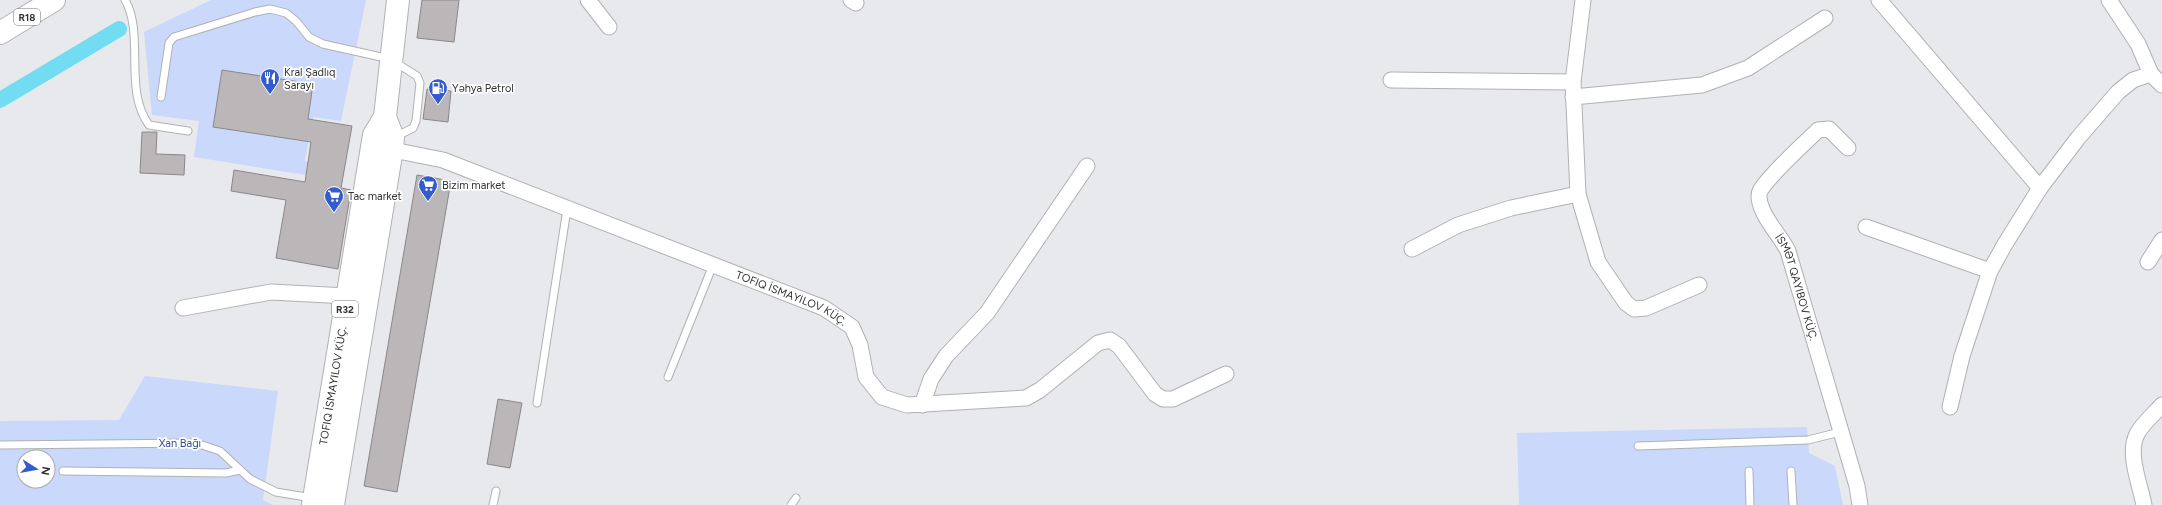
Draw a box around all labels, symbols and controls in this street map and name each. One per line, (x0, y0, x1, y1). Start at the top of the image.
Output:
road number: R18 (14, 9, 40, 25)
place label: Kral Şadlıq Sarayı (284, 66, 335, 92)
restaurant icon: Kral Şadlıq Sarayı (259, 67, 281, 95)
fuel station icon: Yəhya Petrol (427, 77, 449, 105)
place label: Yəhya Petrol (452, 82, 514, 95)
supermarket icon: Bizim market (417, 174, 439, 202)
place label: Bizim market (442, 179, 505, 192)
supermarket icon: Tac market (323, 185, 345, 213)
place label: Tac market (348, 190, 402, 203)
street label: İSMƏT QAYIBOV KÜÇ. (1772, 231, 1820, 342)
street label: TOFIQ İSMAYILOV KÜÇ. (734, 268, 849, 328)
road number: R32 (332, 301, 358, 317)
street label: TOFIQ İSMAYILOV KÜÇ. (317, 325, 349, 446)
park label: Xan Bağı (159, 437, 201, 450)
north arrow (16, 449, 56, 489)
text: N (38, 465, 53, 476)

